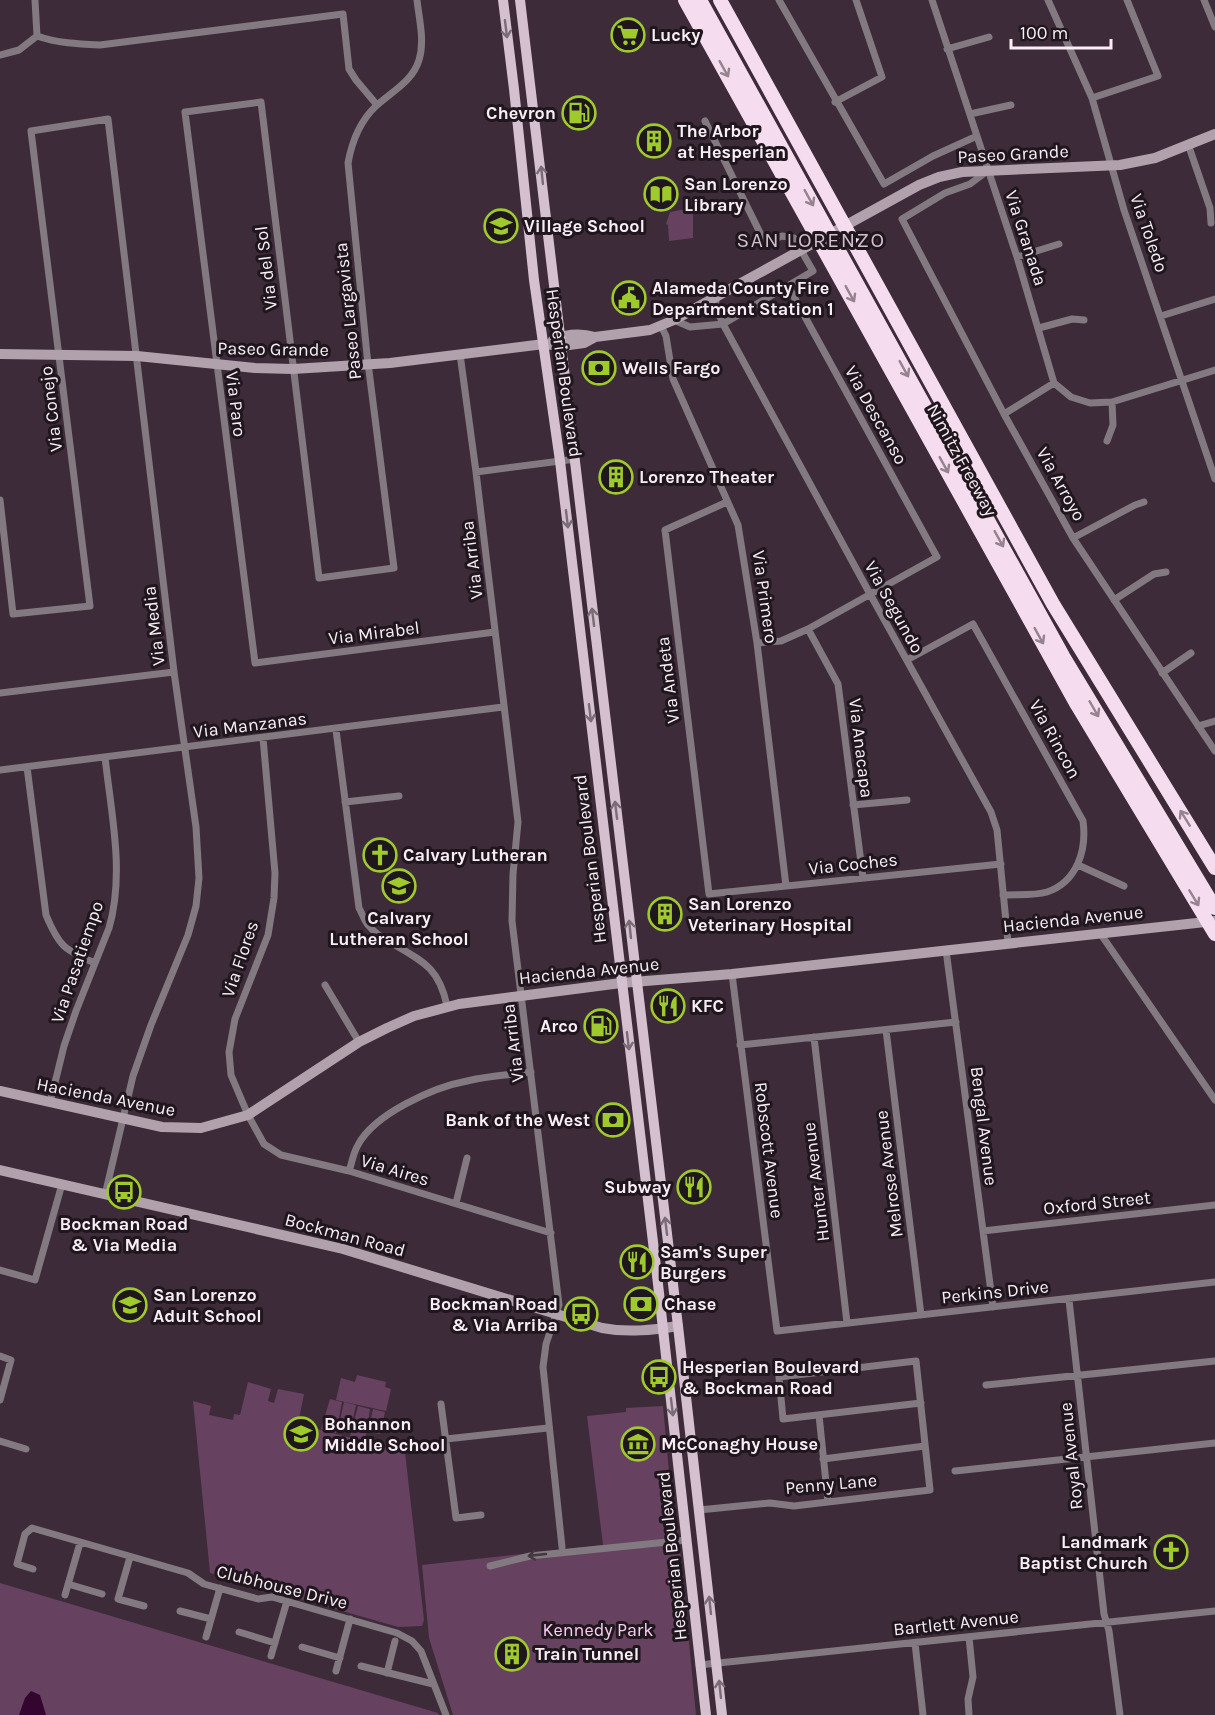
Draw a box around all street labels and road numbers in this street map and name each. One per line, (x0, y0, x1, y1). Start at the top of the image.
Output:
street label: Paseo Grande (957, 140, 1069, 168)
street label: Via Granada (1000, 188, 1052, 288)
street label: Via Toledo (1125, 191, 1173, 275)
street label: Via del Sol (250, 225, 282, 311)
street label: Paseo Largavista (330, 241, 366, 381)
street label: Hesperian Boulevard (541, 287, 587, 459)
street label: Paseo Grande (217, 337, 329, 361)
street label: Via Descanso (840, 362, 912, 468)
street label: Via Conejo (35, 365, 67, 453)
street label: Via Paro (221, 370, 251, 438)
street label: Nimitz Freeway (922, 400, 1002, 521)
street label: Via Arroyo (1032, 443, 1090, 525)
street label: Via Arriba (456, 519, 488, 601)
street label: Via Primero (748, 549, 782, 645)
street label: Via Segundo (860, 557, 928, 657)
street label: Via Media (138, 585, 170, 667)
street label: Via Mirabel (327, 616, 421, 650)
street label: Via Andeta (652, 635, 684, 725)
street label: Via Rincon (1024, 696, 1086, 782)
street label: Via Anacapa (844, 697, 878, 799)
street label: Via Manzanas (192, 707, 308, 743)
street label: Hesperian Boulevard (569, 773, 611, 945)
street label: Via Coches (807, 848, 899, 880)
street label: Via Pasatiempo (46, 898, 108, 1026)
street label: Hacienda Avenue (1002, 901, 1144, 937)
street label: Via Flores (217, 918, 263, 1000)
street label: Hacienda Avenue (518, 953, 660, 989)
street label: Via Arriba (497, 1002, 529, 1084)
street label: Bengal Avenue (966, 1065, 1002, 1187)
street label: Hacienda Avenue (35, 1073, 177, 1121)
street label: Robscott Avenue (750, 1081, 788, 1219)
street label: Melrose Avenue (870, 1109, 908, 1239)
street label: Hunter Avenue (798, 1121, 834, 1243)
street label: Via Aires (358, 1149, 432, 1191)
street label: Oxford Street (1042, 1186, 1152, 1220)
street label: Bockman Road (282, 1208, 408, 1262)
street label: Perkins Drive (940, 1275, 1050, 1309)
street label: Royal Avenue (1054, 1401, 1088, 1511)
street label: Penny Lane (784, 1469, 878, 1499)
street label: Hesperian Boulevard (652, 1470, 692, 1642)
street label: Clubhouse Drive (214, 1560, 350, 1614)
street label: Bartlett Avenue (892, 1605, 1020, 1641)

